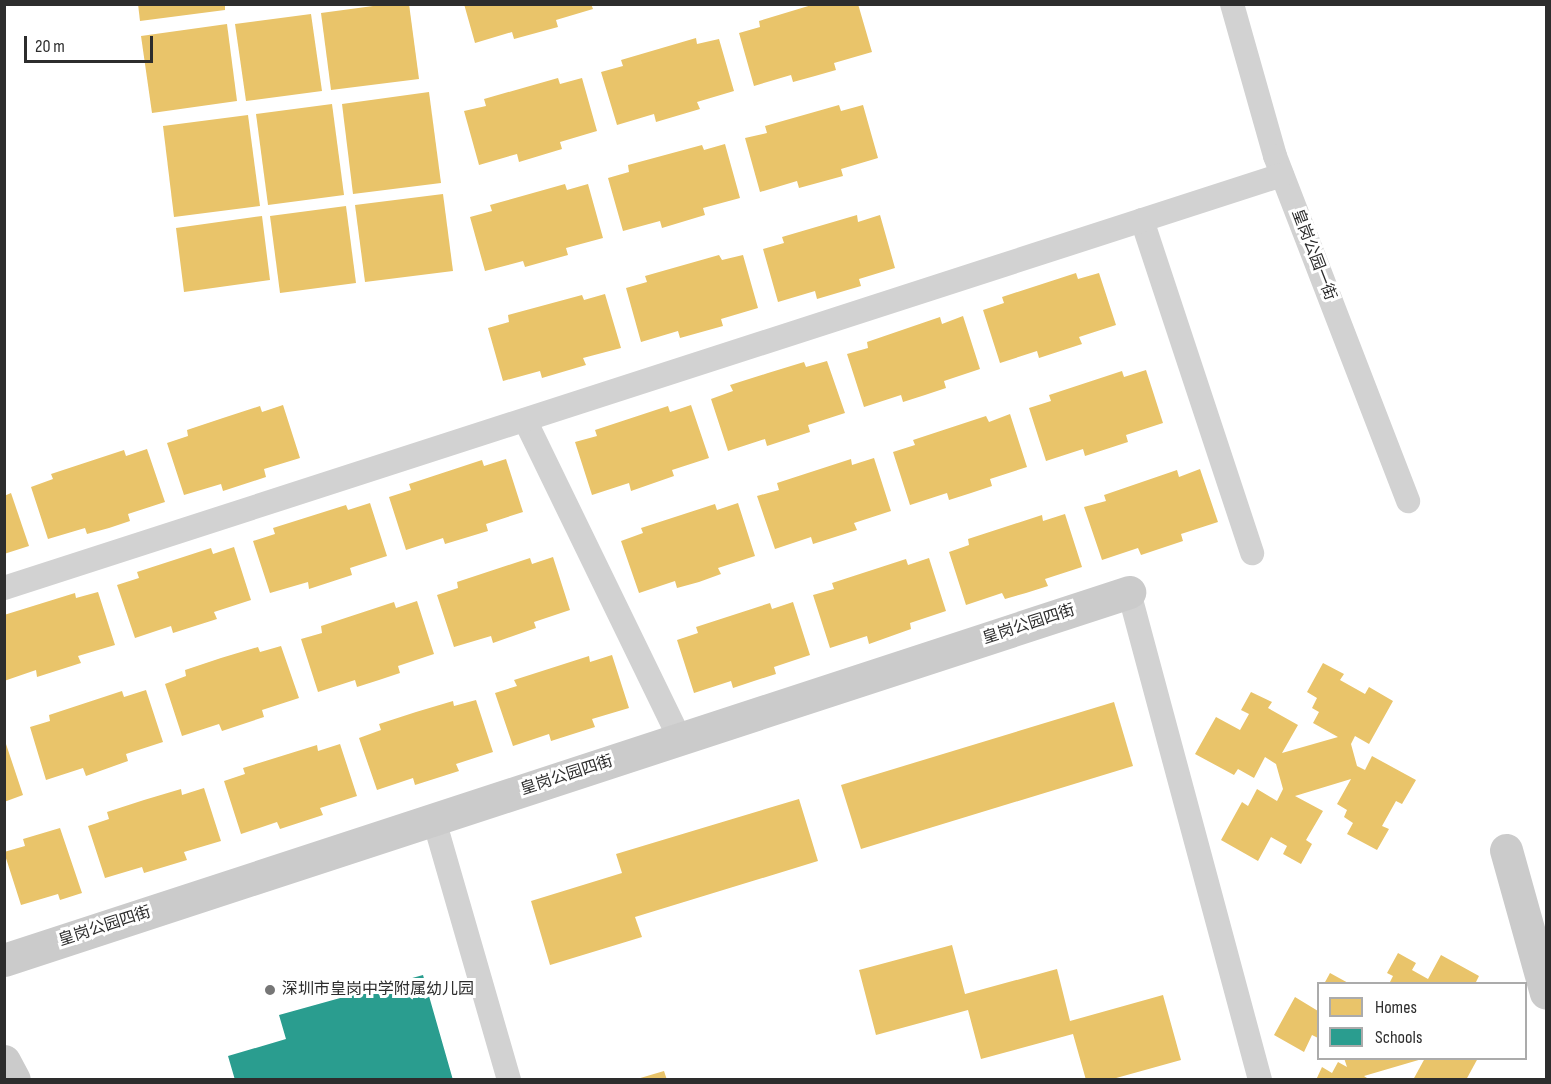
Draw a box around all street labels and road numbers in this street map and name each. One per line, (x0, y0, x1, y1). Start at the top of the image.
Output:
street label: 皇岗公园一街 (1287, 207, 1339, 303)
street label: 皇岗公园四街 (980, 601, 1078, 649)
street label: 皇岗公园四街 (518, 752, 616, 800)
street label: 皇岗公园四街 (56, 903, 154, 951)

